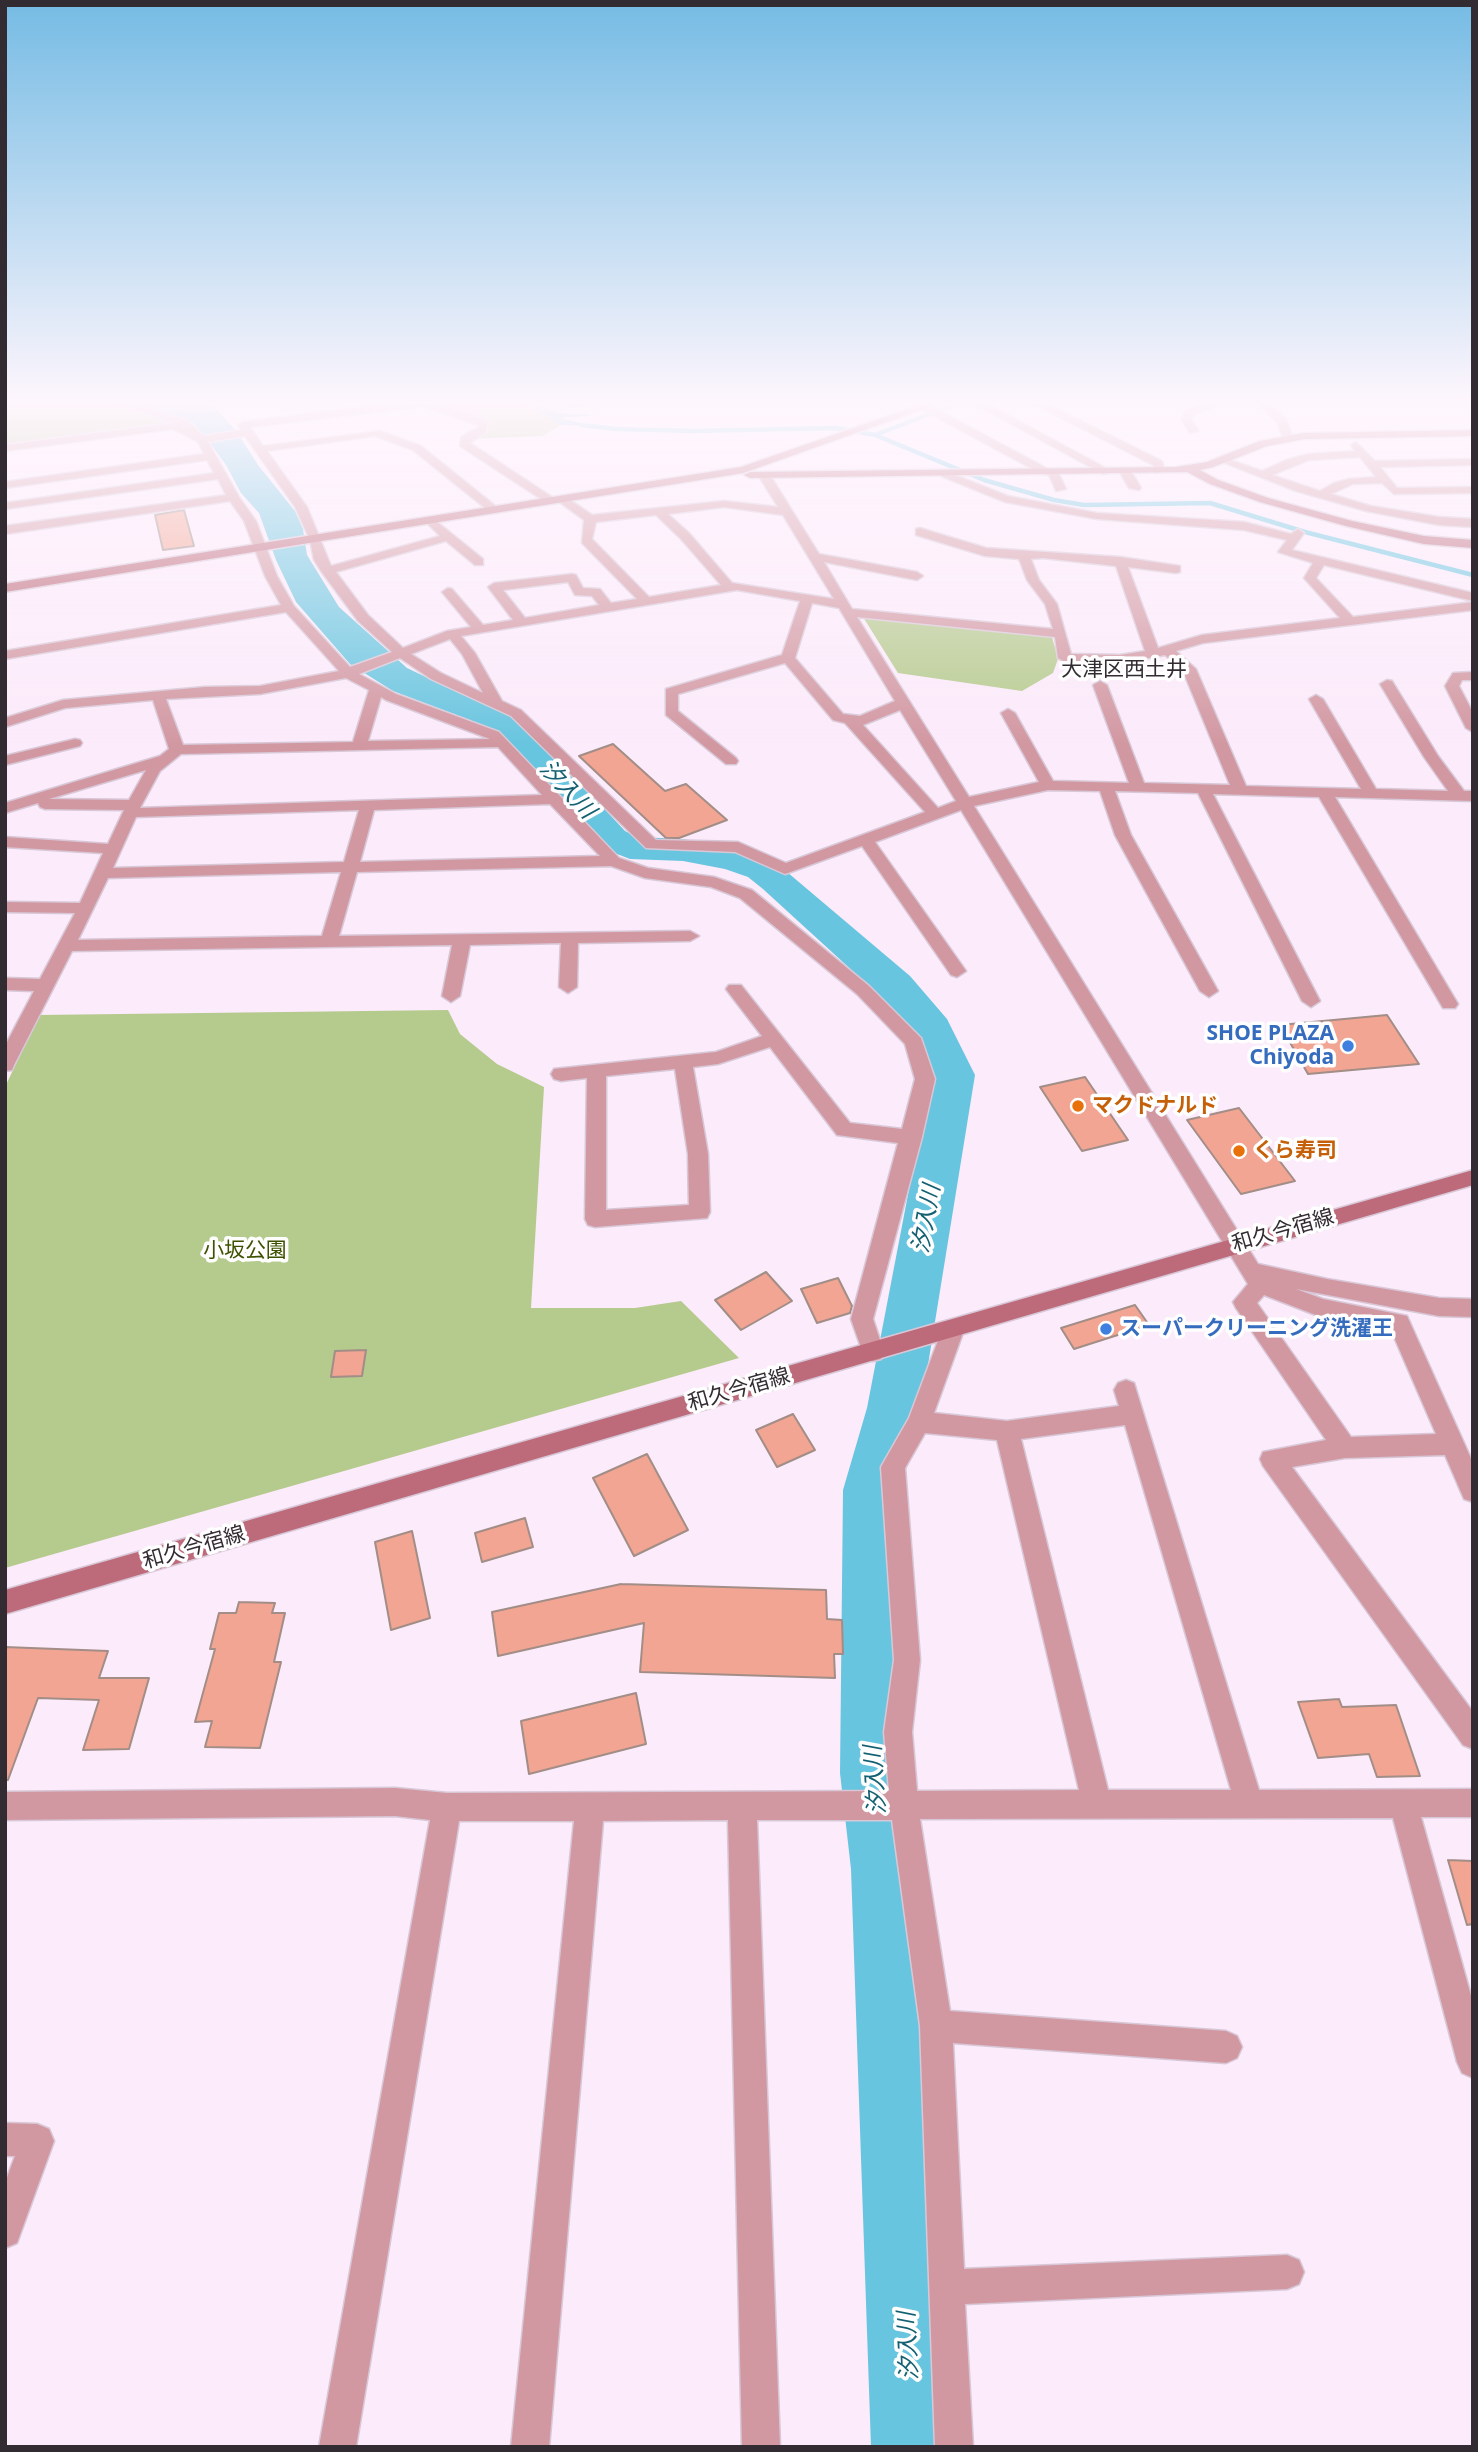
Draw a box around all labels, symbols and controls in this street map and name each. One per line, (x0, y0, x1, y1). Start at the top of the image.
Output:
district label: 大津区西土井 (1061, 657, 1187, 683)
water label: 汐入川 (533, 755, 601, 825)
place label: SHOE PLAZA Chiyoda (1207, 1021, 1334, 1071)
marker: SHOE PLAZA Chiyoda (1340, 1038, 1356, 1054)
place label: マクドナルド (1092, 1093, 1218, 1119)
marker: マクドナルド (1070, 1098, 1086, 1114)
place label: くら寿司 (1253, 1138, 1337, 1164)
marker: くら寿司 (1231, 1143, 1247, 1159)
water label: 汐入川 (907, 1183, 947, 1255)
street label: 和久今宿線 (1229, 1204, 1337, 1258)
park label: 小坂公園 (203, 1238, 287, 1264)
place label: スーパークリーニング洗濯王 (1120, 1316, 1393, 1342)
marker: スーパークリーニング洗濯王 (1098, 1321, 1114, 1337)
street label: 和久今宿線 (685, 1363, 793, 1417)
street label: 和久今宿線 (140, 1521, 248, 1575)
water label: 汐入川 (860, 1745, 892, 1815)
water label: 汐入川 (893, 2311, 925, 2381)

